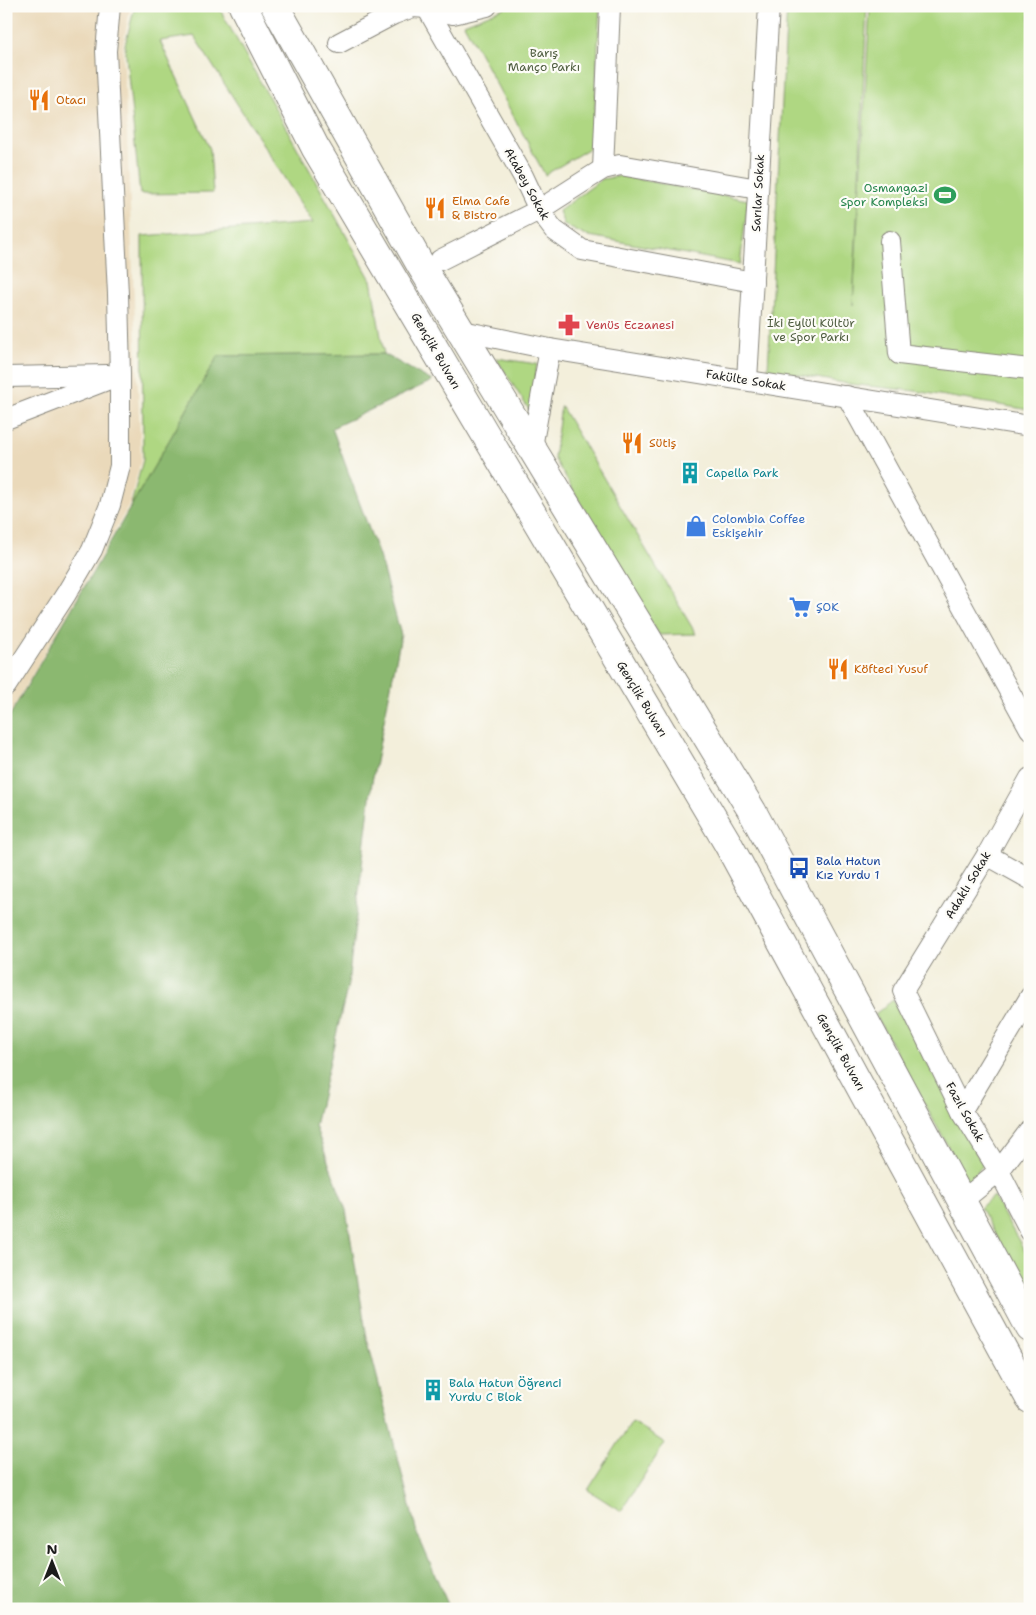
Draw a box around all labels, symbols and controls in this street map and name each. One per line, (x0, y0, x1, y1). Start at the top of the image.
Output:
park label: Barış Manço Parkı (508, 45, 580, 75)
restaurant icon: Otacı (26, 87, 52, 113)
place label: Otacı (56, 92, 86, 108)
street label: Atabey Sokak (501, 145, 554, 223)
street label: Sarılar Sokak (748, 154, 768, 232)
place label: Osmangazi Spor Kompleksi (840, 180, 928, 210)
sports icon: Osmangazi Spor Kompleksi (932, 182, 958, 208)
place label: Elma Cafe & Bistro (452, 193, 510, 223)
restaurant icon: Elma Cafe & Bistro (422, 195, 448, 221)
street label: Gençlik Bulvarı (408, 310, 464, 392)
pharmacy icon: Venüs Eczanesi (556, 312, 582, 338)
park label: İki Eylül Kültür ve Spor Parkı (767, 315, 855, 345)
place label: Venüs Eczanesi (586, 317, 674, 333)
street label: Fakülte Sokak (705, 366, 787, 394)
restaurant icon: Sütiş (619, 430, 645, 456)
place label: Sütiş (649, 435, 677, 451)
building icon: Capella Park (677, 460, 703, 486)
place label: Capella Park (706, 465, 779, 481)
place label: Colombia Coffee Eskişehir (712, 511, 805, 541)
shop icon: Colombia Coffee Eskişehir (683, 513, 709, 539)
supermarket icon: ŞOK (787, 594, 813, 620)
place label: ŞOK (816, 599, 839, 615)
restaurant icon: Köfteci Yusuf (825, 656, 851, 682)
street label: Gençlik Bulvarı (613, 658, 671, 740)
place label: Köfteci Yusuf (854, 661, 928, 677)
street label: Adaklı Sokak (942, 848, 995, 922)
place label: Bala Hatun Kız Yurdu 1 (816, 853, 881, 883)
bus stop icon: Bala Hatun Kız Yurdu 1 (786, 855, 812, 881)
street label: Gençlik Bulvarı (813, 1010, 869, 1094)
street label: Fazıl Sokak (942, 1079, 988, 1145)
place label: Bala Hatun Öğrenci Yurdu C Blok (449, 1375, 562, 1405)
building icon: Bala Hatun Öğrenci Yurdu C Blok (420, 1377, 446, 1403)
north arrow (28, 1538, 78, 1588)
text: N (46, 1540, 58, 1558)

